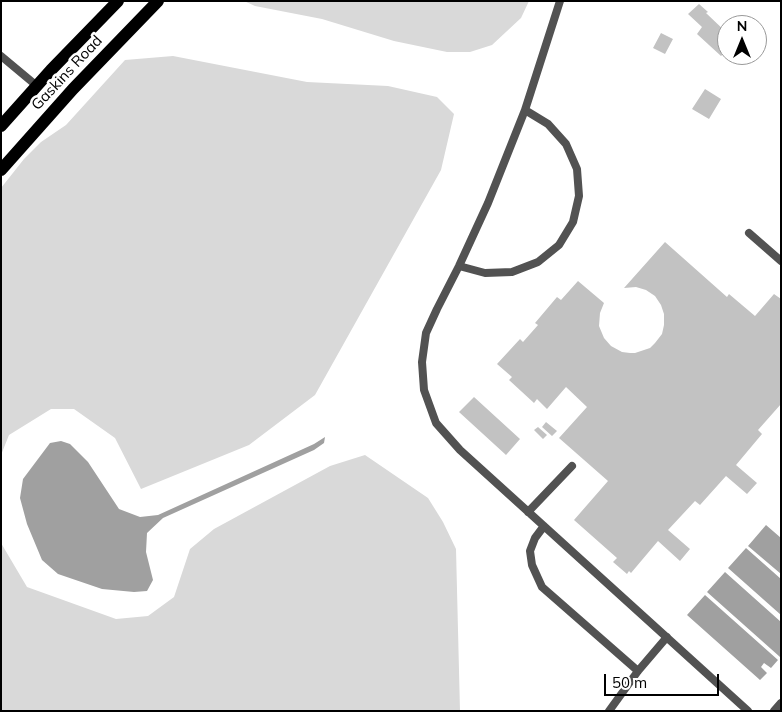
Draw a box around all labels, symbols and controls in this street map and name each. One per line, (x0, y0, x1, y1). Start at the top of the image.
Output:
north arrow (717, 15, 767, 65)
text: N (737, 17, 747, 35)
street label: Gaskins Road (28, 32, 106, 114)
scale bar (607, 664, 722, 696)
text: 50 m (612, 673, 647, 692)

